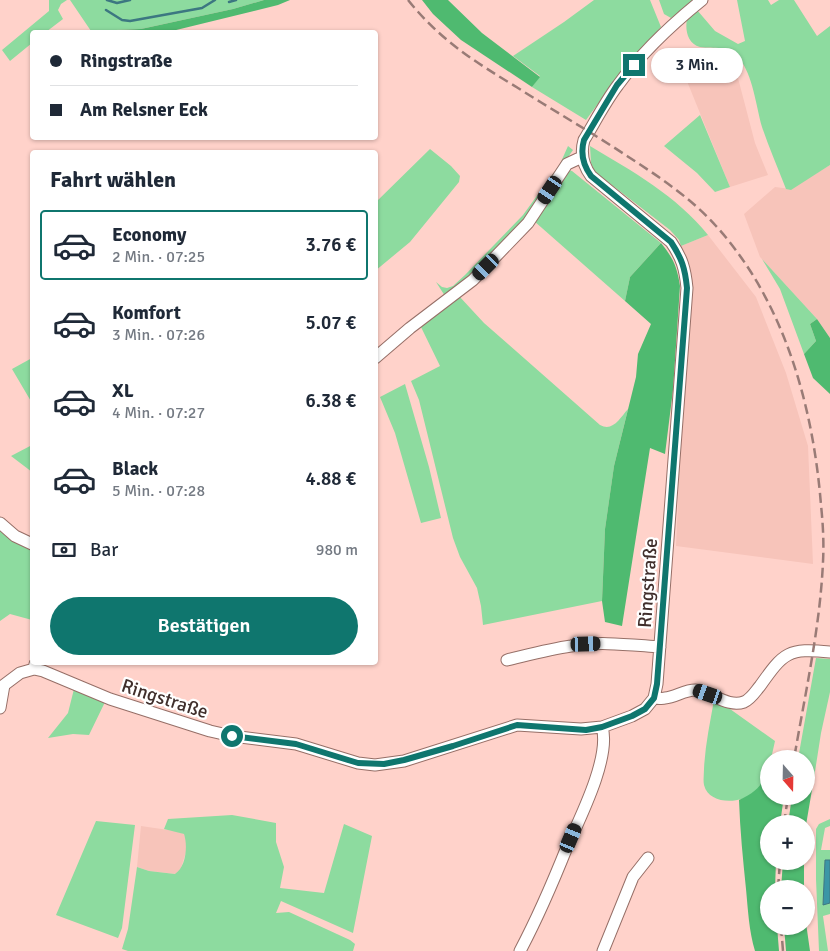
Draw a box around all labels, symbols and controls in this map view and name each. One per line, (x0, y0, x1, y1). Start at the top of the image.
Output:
callout: 3 Min. (652, 48, 744, 82)
text: Ringstraße (80, 49, 172, 73)
route end (623, 54, 645, 76)
text: 3 Min. (676, 55, 719, 75)
text: Am Relsner Eck (80, 98, 208, 122)
text: Fahrt wählen (50, 166, 176, 193)
car (535, 173, 564, 207)
icon: car (52, 223, 97, 268)
text: Economy (112, 223, 186, 247)
text: 3.76 € (306, 233, 356, 257)
text: 2 Min. · 07:25 (112, 247, 205, 267)
car (470, 251, 501, 283)
icon: car (52, 301, 97, 346)
text: Komfort (112, 301, 181, 325)
text: 5.07 € (306, 311, 356, 335)
text: 3 Min. · 07:26 (112, 325, 205, 345)
icon: car (52, 379, 97, 424)
text: XL (112, 379, 134, 403)
text: 6.38 € (306, 389, 356, 413)
text: 4 Min. · 07:27 (112, 403, 205, 423)
icon: car (52, 457, 97, 502)
text: Black (112, 457, 158, 481)
text: 4.88 € (306, 467, 356, 491)
text: 5 Min. · 07:28 (112, 481, 205, 501)
icon: cash (50, 536, 78, 564)
street label: Ringstraße (633, 537, 663, 629)
text: Bar (90, 538, 118, 562)
text: 980 m (316, 540, 358, 560)
button: Bestätigen (50, 597, 358, 655)
car (570, 636, 601, 652)
street label: Ringstraße (118, 674, 211, 724)
car (691, 682, 724, 706)
route start (221, 725, 243, 747)
north arrow (760, 750, 815, 805)
map controls (760, 750, 815, 935)
button: + (760, 815, 815, 870)
car (558, 821, 583, 855)
button: − (760, 880, 815, 935)

